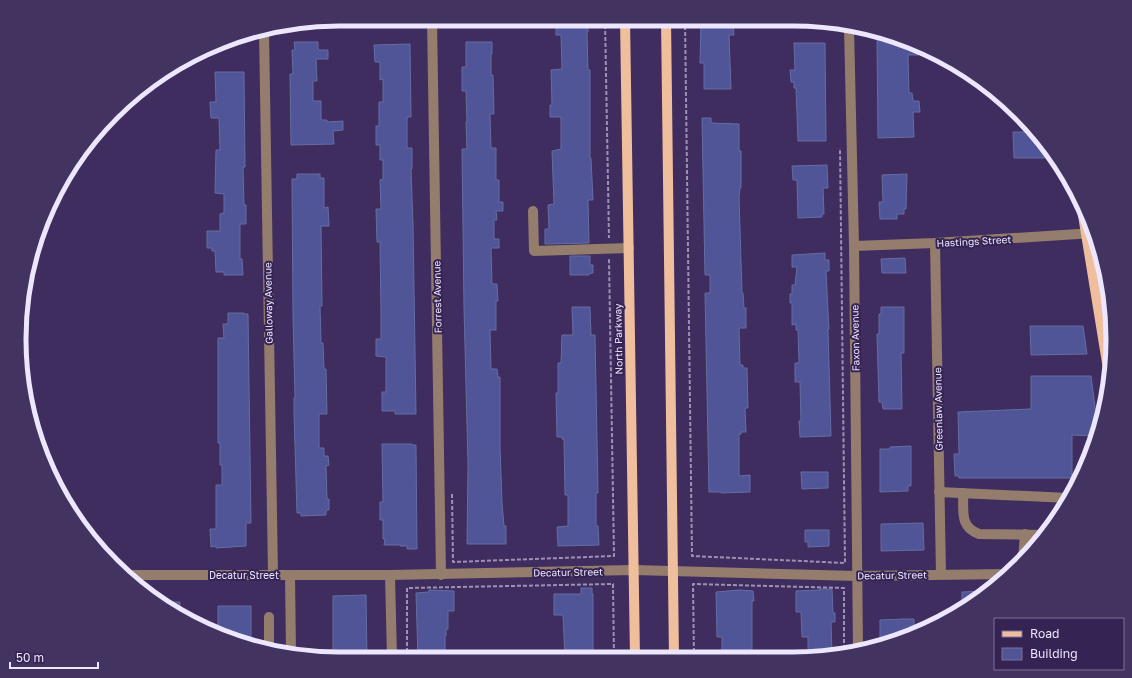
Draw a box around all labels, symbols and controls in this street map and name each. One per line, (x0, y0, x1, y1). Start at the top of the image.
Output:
street label: Hastings Street (936, 233, 1012, 249)
street label: Forrest Avenue (430, 260, 444, 333)
street label: Galloway Avenue (261, 262, 275, 344)
street label: North Parkway (611, 303, 625, 375)
street label: Faxon Avenue (848, 304, 862, 371)
street label: Greenlaw Avenue (931, 367, 945, 451)
street label: Decatur Street (533, 565, 603, 579)
street label: Decatur Street (857, 568, 927, 582)
street label: Decatur Street (209, 569, 279, 581)
legend (994, 618, 1124, 670)
text: Road (1030, 626, 1059, 641)
scale bar (10, 644, 98, 670)
text: Building (1030, 646, 1078, 661)
text: 50 m (16, 650, 44, 665)

